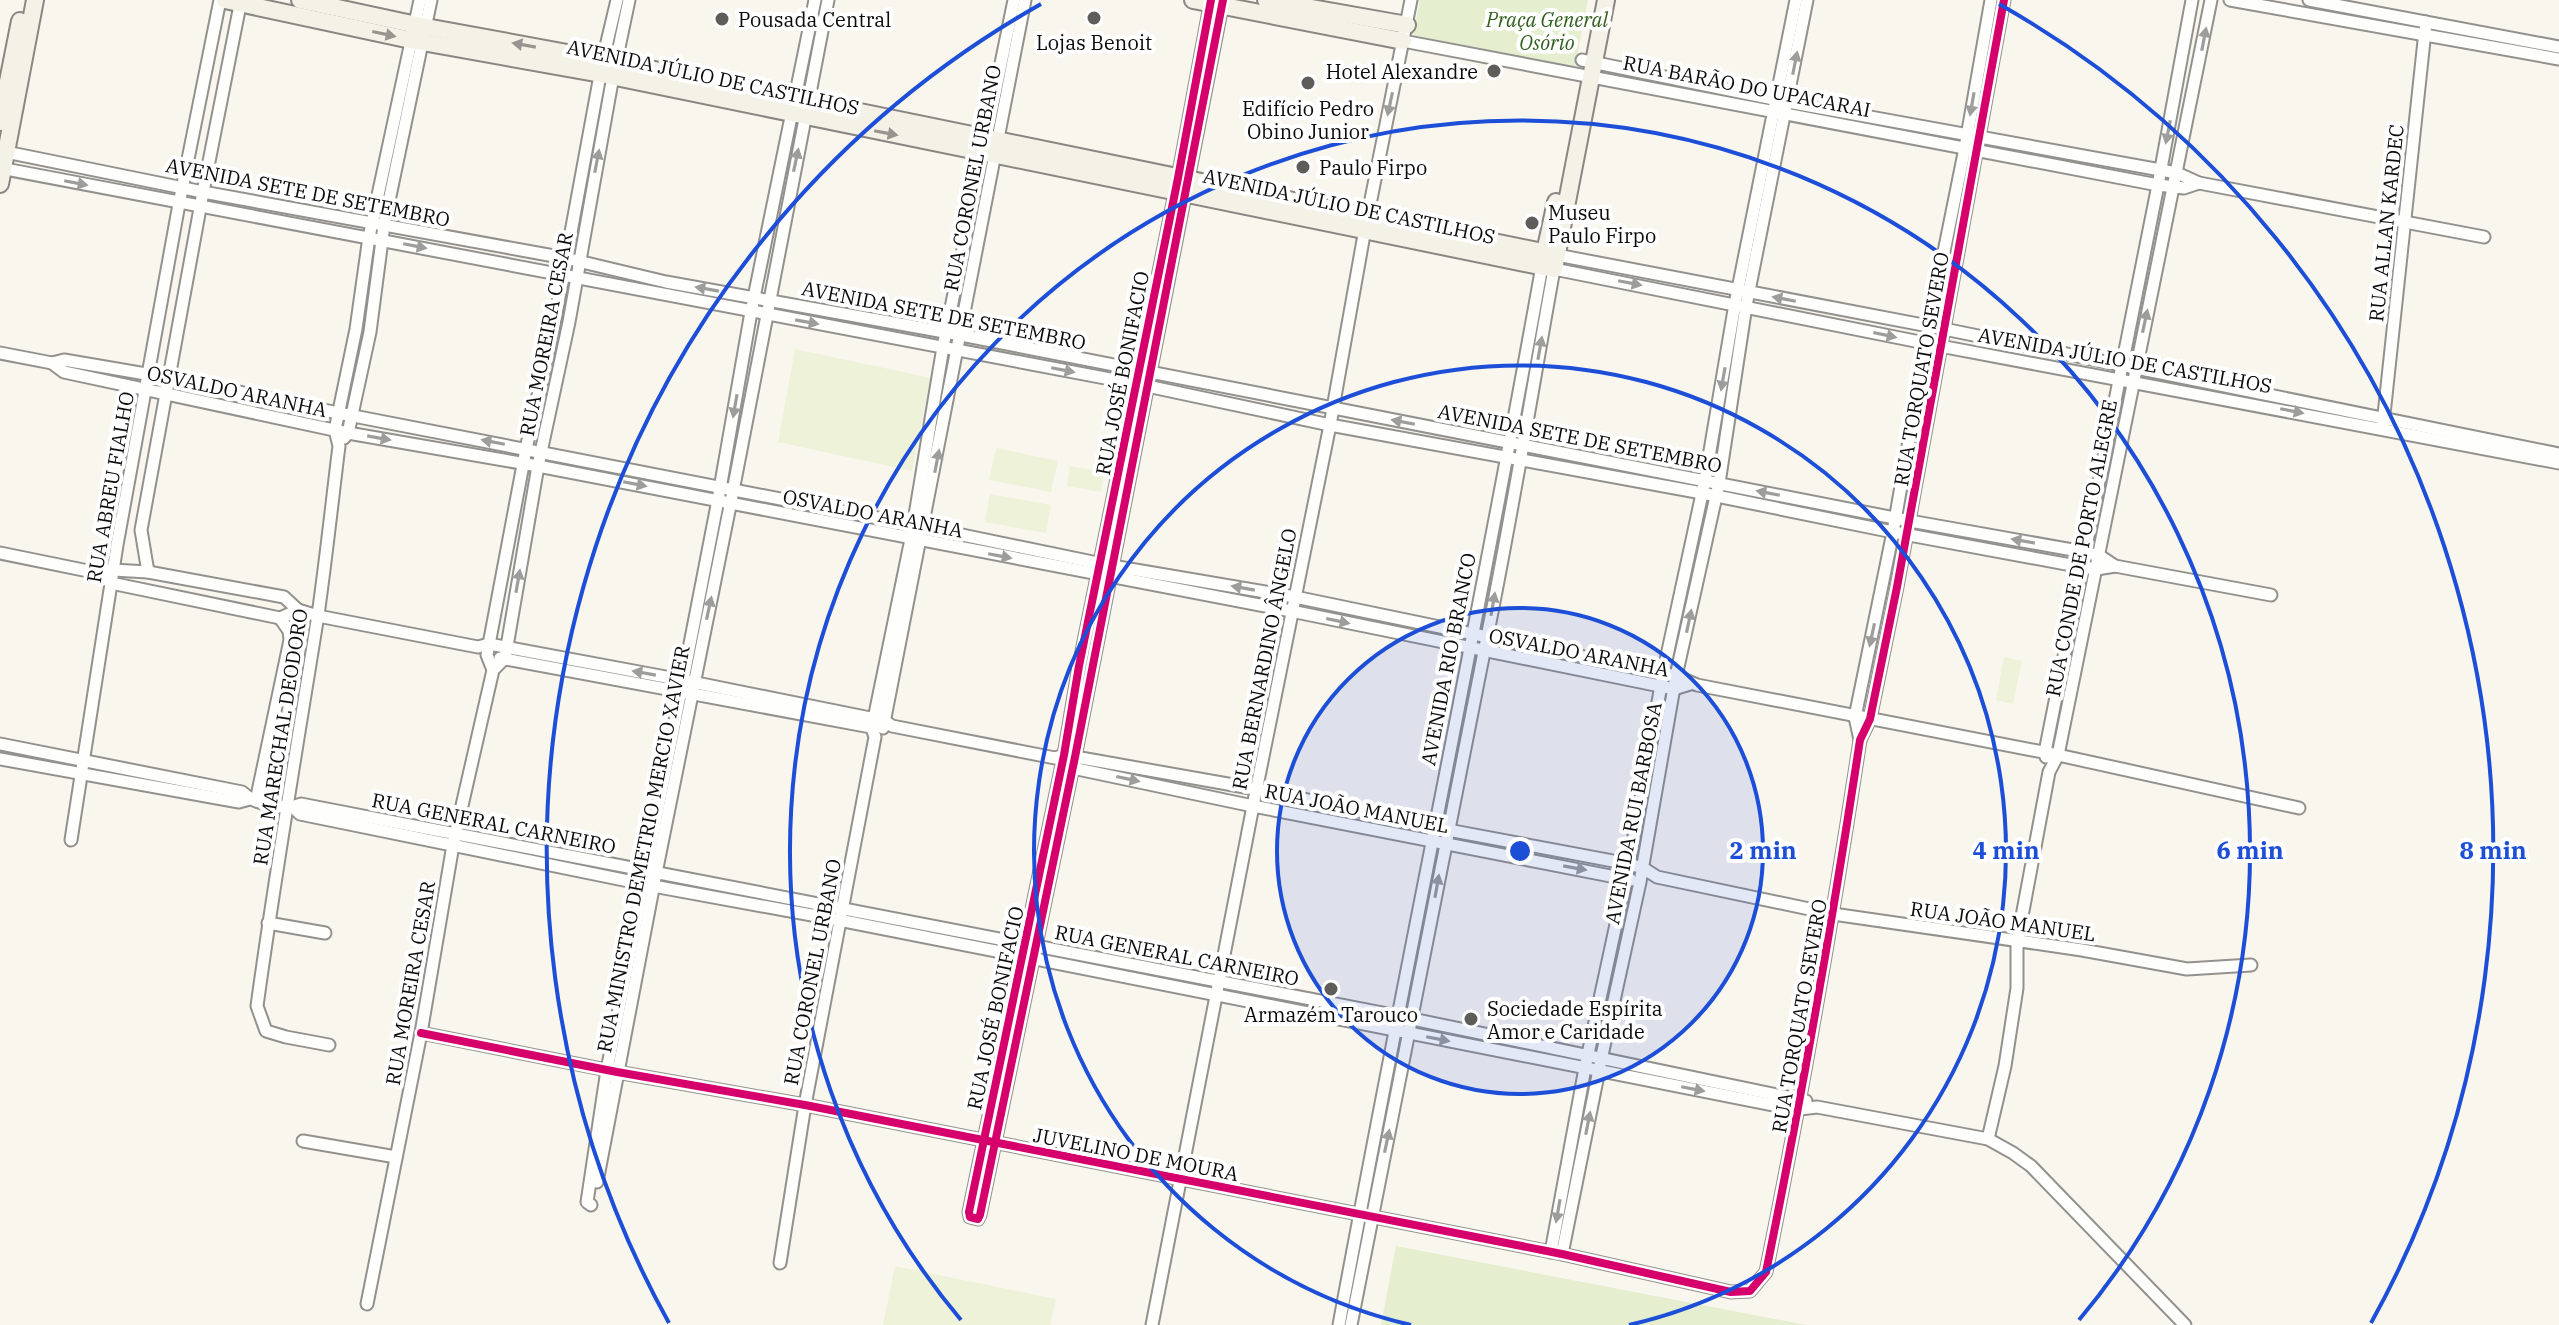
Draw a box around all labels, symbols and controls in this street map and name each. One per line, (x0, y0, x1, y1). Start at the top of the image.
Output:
place label: Pousada Central (738, 6, 891, 33)
park label: Praça General Osório (1485, 6, 1608, 56)
marker: Lojas Benoit (1085, 9, 1103, 27)
marker: Pousada Central (713, 10, 731, 28)
one-way arrow (2198, 27, 2210, 52)
one-way arrow (371, 28, 396, 41)
place label: Lojas Benoit (1036, 29, 1152, 56)
street label: AVENIDA JÚLIO DE CASTILHOS (564, 33, 862, 121)
one-way arrow (511, 38, 536, 50)
street label: RUA BARÃO DO UPACARAI (1621, 49, 1873, 123)
one-way arrow (1790, 50, 1802, 75)
place label: Hotel Alexandre (1326, 58, 1478, 85)
marker: Hotel Alexandre (1485, 62, 1503, 80)
street label: RUA CORONEL URBANO (937, 63, 1007, 293)
marker: Edifício Pedro Obino Junior (1299, 74, 1317, 92)
one-way arrow (1383, 92, 1396, 117)
one-way arrow (1966, 92, 1978, 117)
place label: Edifício Pedro Obino Junior (1242, 95, 1374, 145)
one-way arrow (2161, 119, 2173, 144)
street label: RUA ALLAN KARDEC (2362, 123, 2410, 323)
one-way arrow (874, 127, 899, 140)
one-way arrow (790, 147, 803, 172)
one-way arrow (591, 148, 604, 173)
street label: AVENIDA SETE DE SETEMBRO (164, 151, 452, 233)
place label: Paulo Firpo (1319, 154, 1427, 181)
marker: Paulo Firpo (1294, 158, 1312, 176)
street label: AVENIDA JÚLIO DE CASTILHOS (1200, 162, 1498, 250)
one-way arrow (64, 177, 89, 190)
place label: Museu Paulo Firpo (1548, 199, 1656, 249)
marker: Museu Paulo Firpo (1523, 214, 1541, 232)
street label: RUA MOREIRA CESAR (513, 229, 579, 438)
one-way arrow (402, 240, 427, 253)
street label: RUA TORQUATO SEVERO (1887, 250, 1955, 488)
street label: RUA JOSÉ BONIFACIO (1089, 269, 1155, 477)
street label: AVENIDA SETE DE SETEMBRO (800, 274, 1088, 356)
one-way arrow (1618, 278, 1643, 290)
one-way arrow (694, 283, 719, 295)
one-way arrow (1771, 293, 1796, 305)
one-way arrow (2139, 309, 2152, 334)
one-way arrow (795, 317, 820, 329)
street label: AVENIDA JÚLIO DE CASTILHOS (1976, 321, 2274, 399)
one-way arrow (1873, 329, 1898, 342)
one-way arrow (1534, 335, 1546, 360)
street label: OSVALDO ARANHA (145, 359, 330, 423)
one-way arrow (1051, 365, 1076, 377)
one-way arrow (1716, 367, 1728, 392)
street label: RUA ABREU FIALHO (80, 389, 140, 585)
one-way arrow (728, 394, 740, 419)
street label: AVENIDA SETE DE SETEMBRO (1436, 397, 1724, 479)
street label: RUA CONDE DE PORTO ALEGRE (2039, 397, 2123, 699)
one-way arrow (2280, 406, 2305, 418)
one-way arrow (1390, 415, 1415, 427)
one-way arrow (367, 433, 392, 445)
one-way arrow (481, 436, 506, 448)
one-way arrow (931, 448, 943, 473)
one-way arrow (623, 479, 648, 491)
street label: OSVALDO ARANHA (780, 482, 966, 544)
one-way arrow (1755, 486, 1780, 498)
street label: RUA BERNARDINO ÂNGELO (1225, 526, 1303, 792)
one-way arrow (2010, 534, 2035, 547)
one-way arrow (988, 550, 1013, 563)
street label: AVENIDA RIO BRANCO (1414, 550, 1482, 768)
one-way arrow (513, 569, 525, 594)
one-way arrow (1230, 582, 1255, 594)
one-way arrow (1488, 591, 1500, 616)
one-way arrow (703, 595, 716, 620)
street label: RUA MARECHAL DEODORO (246, 607, 314, 867)
one-way arrow (1683, 608, 1696, 633)
one-way arrow (1326, 615, 1351, 628)
street label: OSVALDO ARANHA (1486, 621, 1672, 683)
one-way arrow (1865, 623, 1878, 648)
street label: RUA MINISTRO DEMETRIO MERCIO XAVIER (590, 643, 696, 1055)
one-way arrow (631, 666, 656, 678)
street label: AVENIDA RUI BARBOSA (1598, 699, 1668, 926)
one-way arrow (1116, 773, 1141, 786)
street label: RUA JOÃO MANUEL (1263, 777, 1451, 839)
street label: RUA GENERAL CARNEIRO (370, 786, 618, 860)
text: 2 min (1729, 834, 1797, 866)
text: 4 min (1972, 834, 2040, 866)
text: 6 min (2216, 834, 2284, 866)
text: 8 min (2459, 834, 2527, 866)
centre of rings (1506, 837, 1534, 865)
street label: RUA CORONEL URBANO (777, 857, 847, 1087)
one-way arrow (1563, 863, 1588, 875)
one-way arrow (1431, 873, 1443, 898)
street label: RUA MOREIRA CESAR (379, 878, 441, 1087)
street label: RUA JOÃO MANUEL (1909, 895, 2097, 947)
street label: RUA TORQUATO SEVERO (1765, 897, 1833, 1135)
street label: RUA JOSÉ BONIFACIO (960, 904, 1030, 1112)
street label: RUA GENERAL CARNEIRO (1053, 918, 1301, 992)
marker: Armazém Tarouco (1322, 980, 1340, 998)
place label: Sociedade Espírita Amor e Caridade (1487, 995, 1663, 1045)
place label: Armazém Tarouco (1244, 1001, 1418, 1028)
marker: Sociedade Espírita Amor e Caridade (1462, 1010, 1480, 1028)
one-way arrow (1426, 1034, 1451, 1046)
one-way arrow (1681, 1084, 1706, 1096)
one-way arrow (1583, 1110, 1595, 1135)
street label: JUVELINO DE MOURA (1031, 1121, 1241, 1187)
one-way arrow (1382, 1128, 1394, 1153)
one-way arrow (1552, 1198, 1564, 1223)

